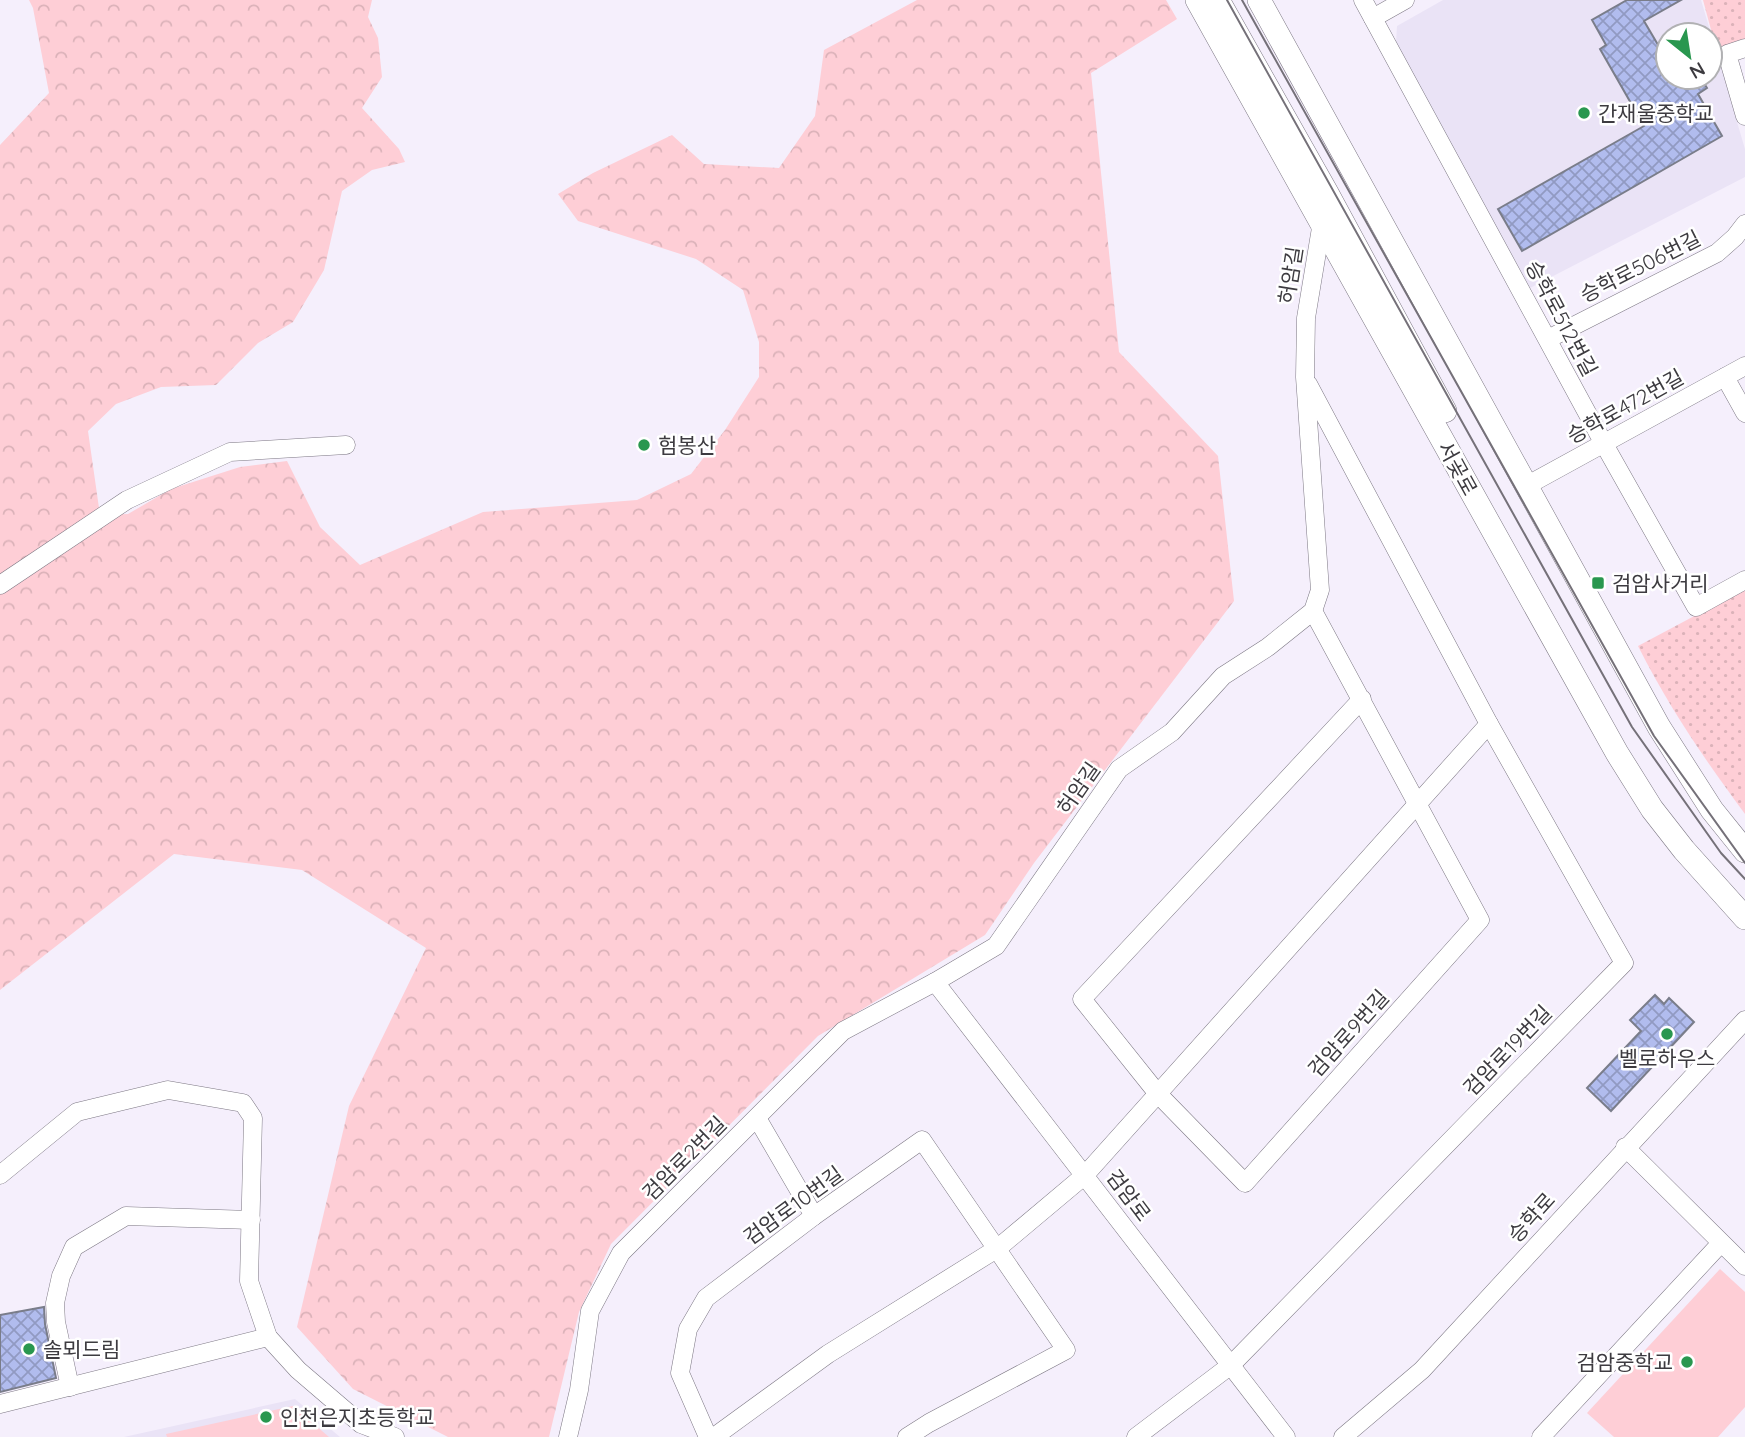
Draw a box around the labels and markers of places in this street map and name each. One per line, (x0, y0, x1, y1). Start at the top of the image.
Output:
place label: 간재울중학교 (1598, 100, 1714, 126)
marker: 간재울중학교 (1576, 105, 1592, 121)
place label: 험봉산 (658, 432, 716, 458)
marker: 험봉산 (636, 437, 652, 453)
place label: 검암사거리 (1612, 570, 1709, 596)
marker: 검암사거리 (1590, 575, 1606, 591)
marker: 벨로하우스 (1659, 1026, 1675, 1042)
place label: 벨로하우스 (1619, 1045, 1715, 1071)
place label: 솔뫼드림 (43, 1336, 120, 1362)
marker: 솔뫼드림 (21, 1341, 37, 1357)
place label: 검암중학교 (1576, 1349, 1673, 1375)
marker: 검암중학교 (1679, 1354, 1695, 1370)
place label: 인천은지초등학교 (280, 1404, 435, 1430)
marker: 인천은지초등학교 (258, 1409, 274, 1425)

